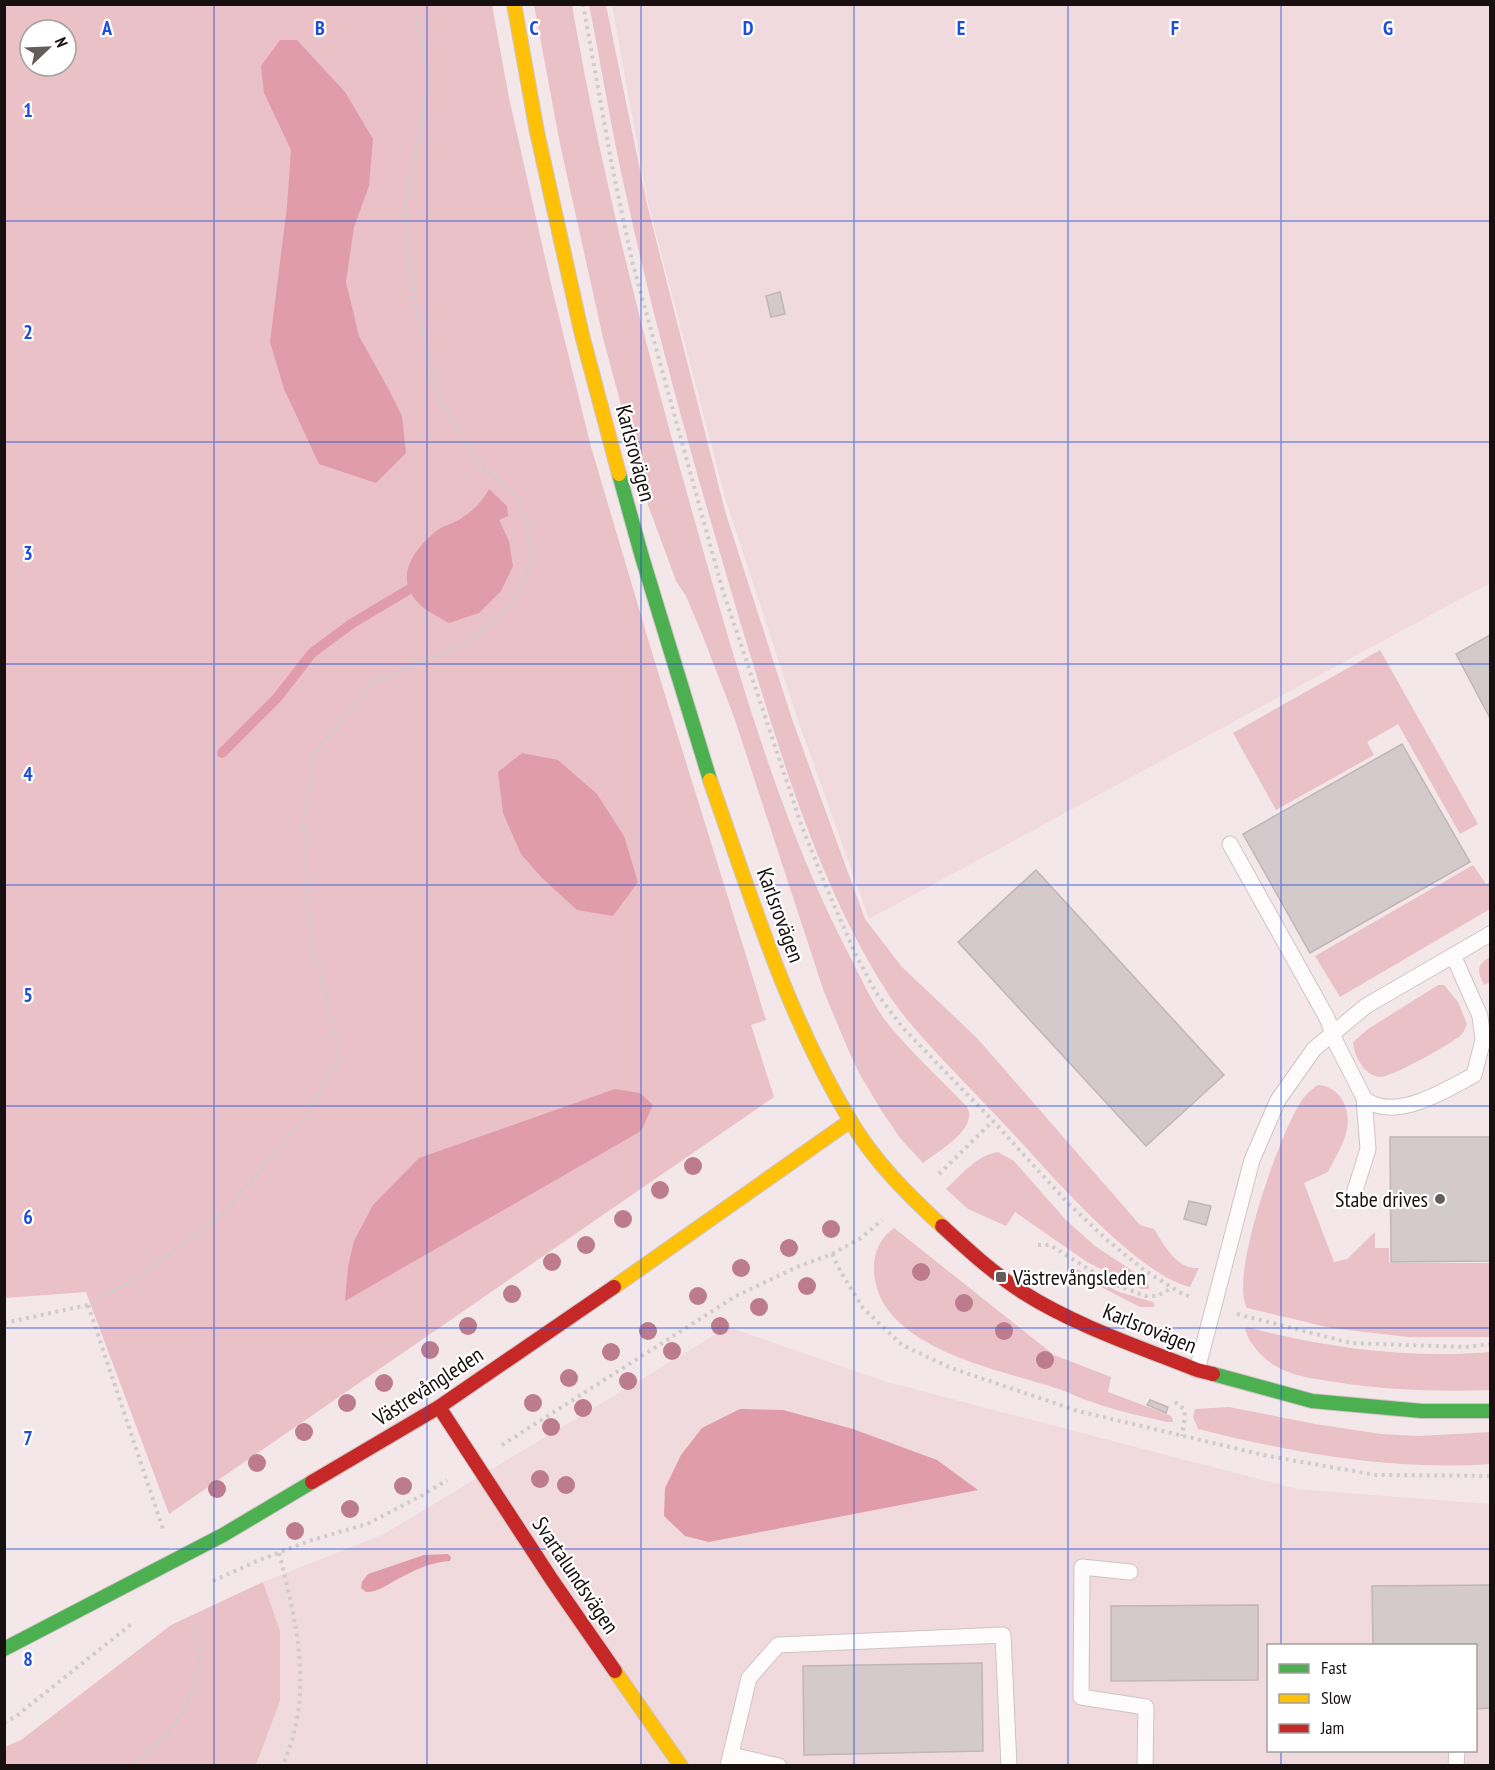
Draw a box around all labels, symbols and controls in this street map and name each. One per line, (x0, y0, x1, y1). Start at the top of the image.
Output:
text: A (101, 15, 113, 41)
text: B (315, 15, 325, 41)
text: C (529, 15, 539, 41)
text: D (743, 15, 754, 41)
text: E (957, 15, 965, 41)
text: F (1171, 15, 1179, 41)
text: G (1383, 15, 1393, 41)
north arrow (18, 18, 78, 78)
text: N (51, 34, 73, 50)
text: 1 (23, 97, 33, 123)
text: 2 (23, 319, 33, 345)
street label: Karlsrovägen (610, 402, 662, 504)
text: 3 (23, 540, 33, 566)
text: 4 (23, 761, 33, 787)
street label: Karlsrovägen (751, 864, 811, 966)
text: 5 (23, 982, 33, 1008)
place label: Stabe drives (1335, 1185, 1428, 1213)
marker: Stabe drives (1433, 1192, 1447, 1206)
text: 6 (23, 1204, 33, 1230)
place label: Västrevångsleden (1012, 1263, 1146, 1291)
marker: Västrevångsleden (994, 1270, 1008, 1284)
street label: Karlsrovägen (1099, 1297, 1201, 1359)
street label: Västrevångleden (367, 1340, 488, 1432)
text: 7 (23, 1425, 33, 1451)
street label: Svartalundsvägen (527, 1511, 625, 1639)
legend (1267, 1644, 1477, 1752)
text: 8 (23, 1646, 33, 1672)
text: Fast (1321, 1656, 1347, 1679)
text: Slow (1321, 1686, 1352, 1709)
text: Jam (1320, 1716, 1344, 1739)

